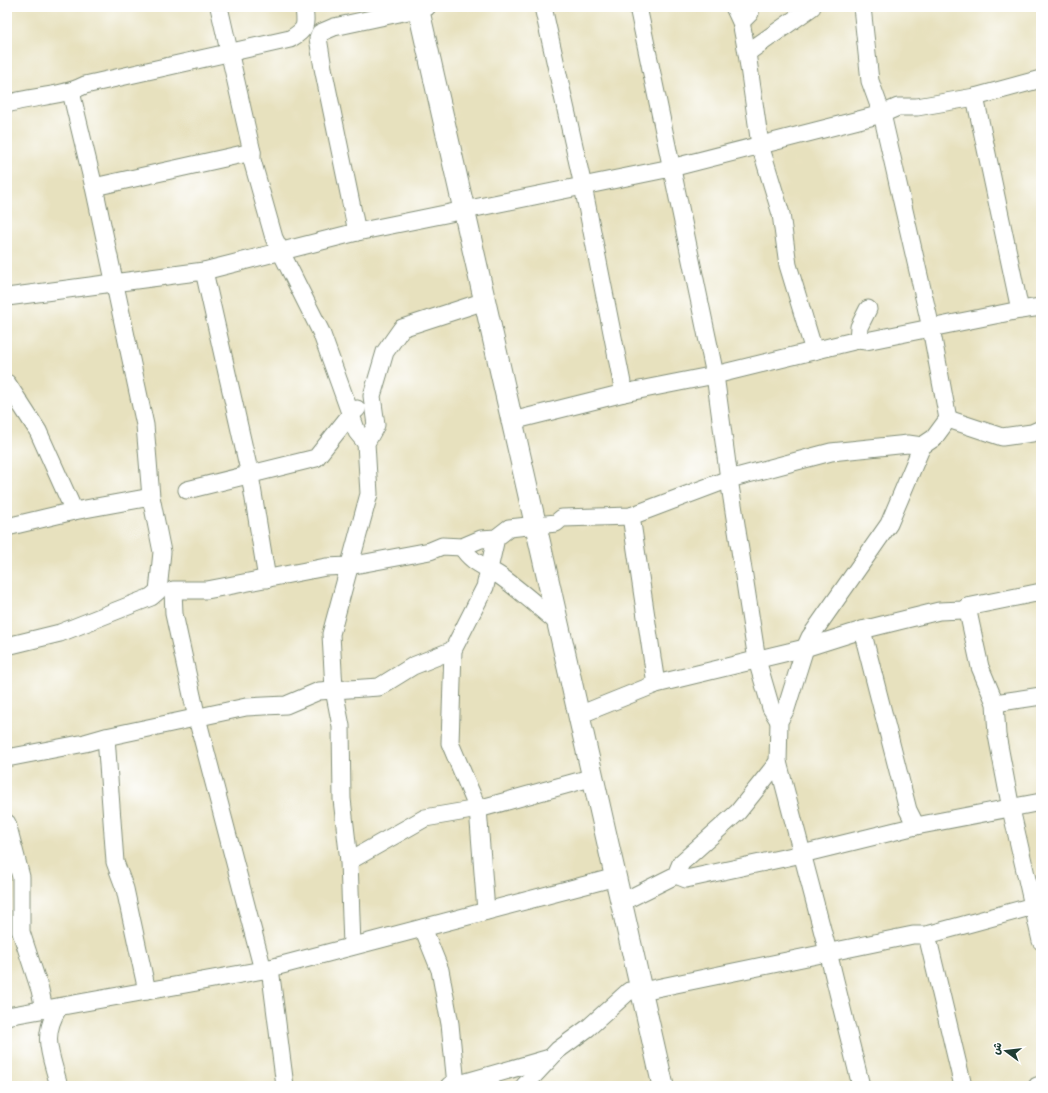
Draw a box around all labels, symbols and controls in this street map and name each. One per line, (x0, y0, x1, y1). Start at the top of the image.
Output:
north arrow (986, 1031, 1026, 1071)
text: ش (987, 1040, 1008, 1057)

